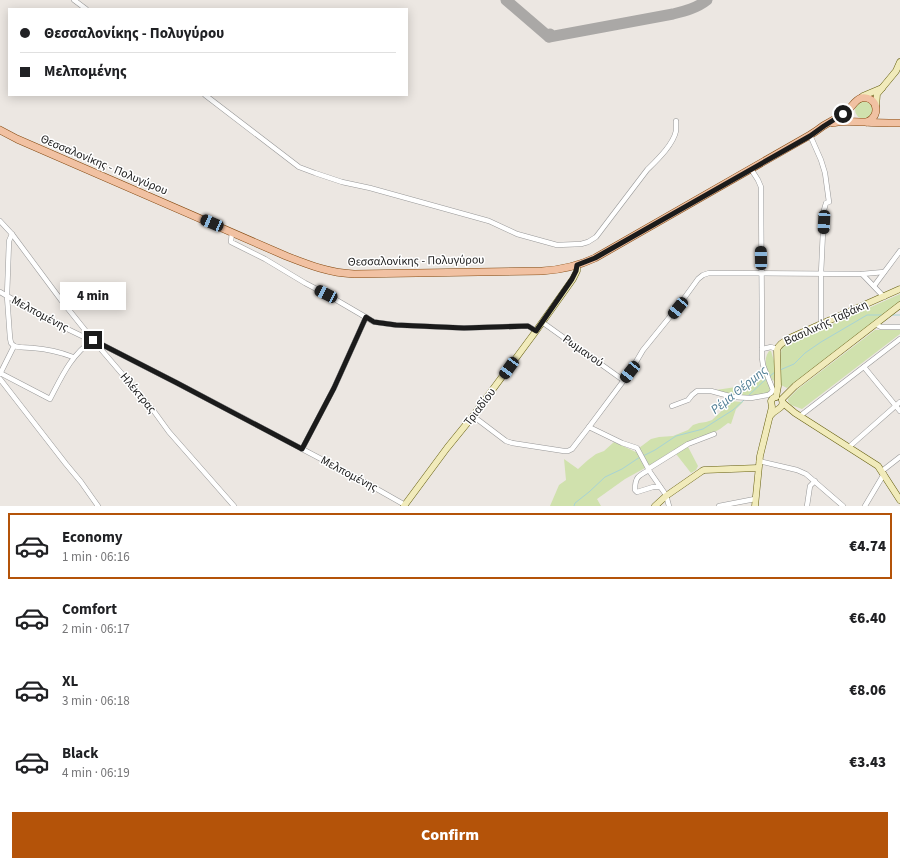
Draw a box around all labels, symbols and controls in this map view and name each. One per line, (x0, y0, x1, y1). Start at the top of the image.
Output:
text: Θεσσαλονίκης - Πολυγύρου (44, 23, 224, 44)
text: Μελπομένης (44, 61, 127, 82)
route start (834, 105, 852, 123)
street label: Θεσσαλονίκης - Πολυγύρου (38, 130, 170, 200)
car (817, 210, 831, 234)
car (199, 213, 225, 233)
car (755, 246, 767, 270)
street label: Θεσσαλονίκης - Πολυγύρου (347, 251, 485, 271)
callout: 4 min (60, 282, 126, 310)
car (313, 283, 339, 305)
text: 4 min (77, 287, 109, 305)
street label: Μελπομένης (8, 292, 72, 336)
car (666, 295, 690, 321)
street label: Βασιλικής Ταβάκη (781, 296, 871, 350)
route end (84, 331, 102, 349)
street label: Ρωμανού (559, 331, 607, 371)
car (497, 355, 521, 381)
car (618, 359, 642, 385)
water label: Ρέμα Θέρμης (707, 361, 771, 418)
street label: Ηλέκτρας (116, 369, 160, 417)
street label: Τριαδίου (460, 384, 500, 430)
street label: Μελπομένης (317, 452, 381, 496)
text: Economy (62, 527, 123, 548)
icon: car (14, 528, 50, 564)
text: €4.74 (849, 536, 886, 557)
text: 1 min · 06:16 (62, 548, 130, 566)
text: Comfort (62, 599, 117, 620)
icon: car (14, 600, 50, 636)
text: €6.40 (849, 608, 886, 629)
text: 2 min · 06:17 (62, 620, 130, 638)
text: XL (62, 671, 78, 692)
icon: car (14, 672, 50, 708)
text: €8.06 (849, 680, 886, 701)
text: 3 min · 06:18 (62, 692, 130, 710)
text: Black (62, 743, 99, 764)
icon: car (14, 744, 50, 780)
text: €3.43 (849, 752, 886, 773)
text: 4 min · 06:19 (62, 764, 130, 782)
button: Confirm (12, 812, 888, 858)

